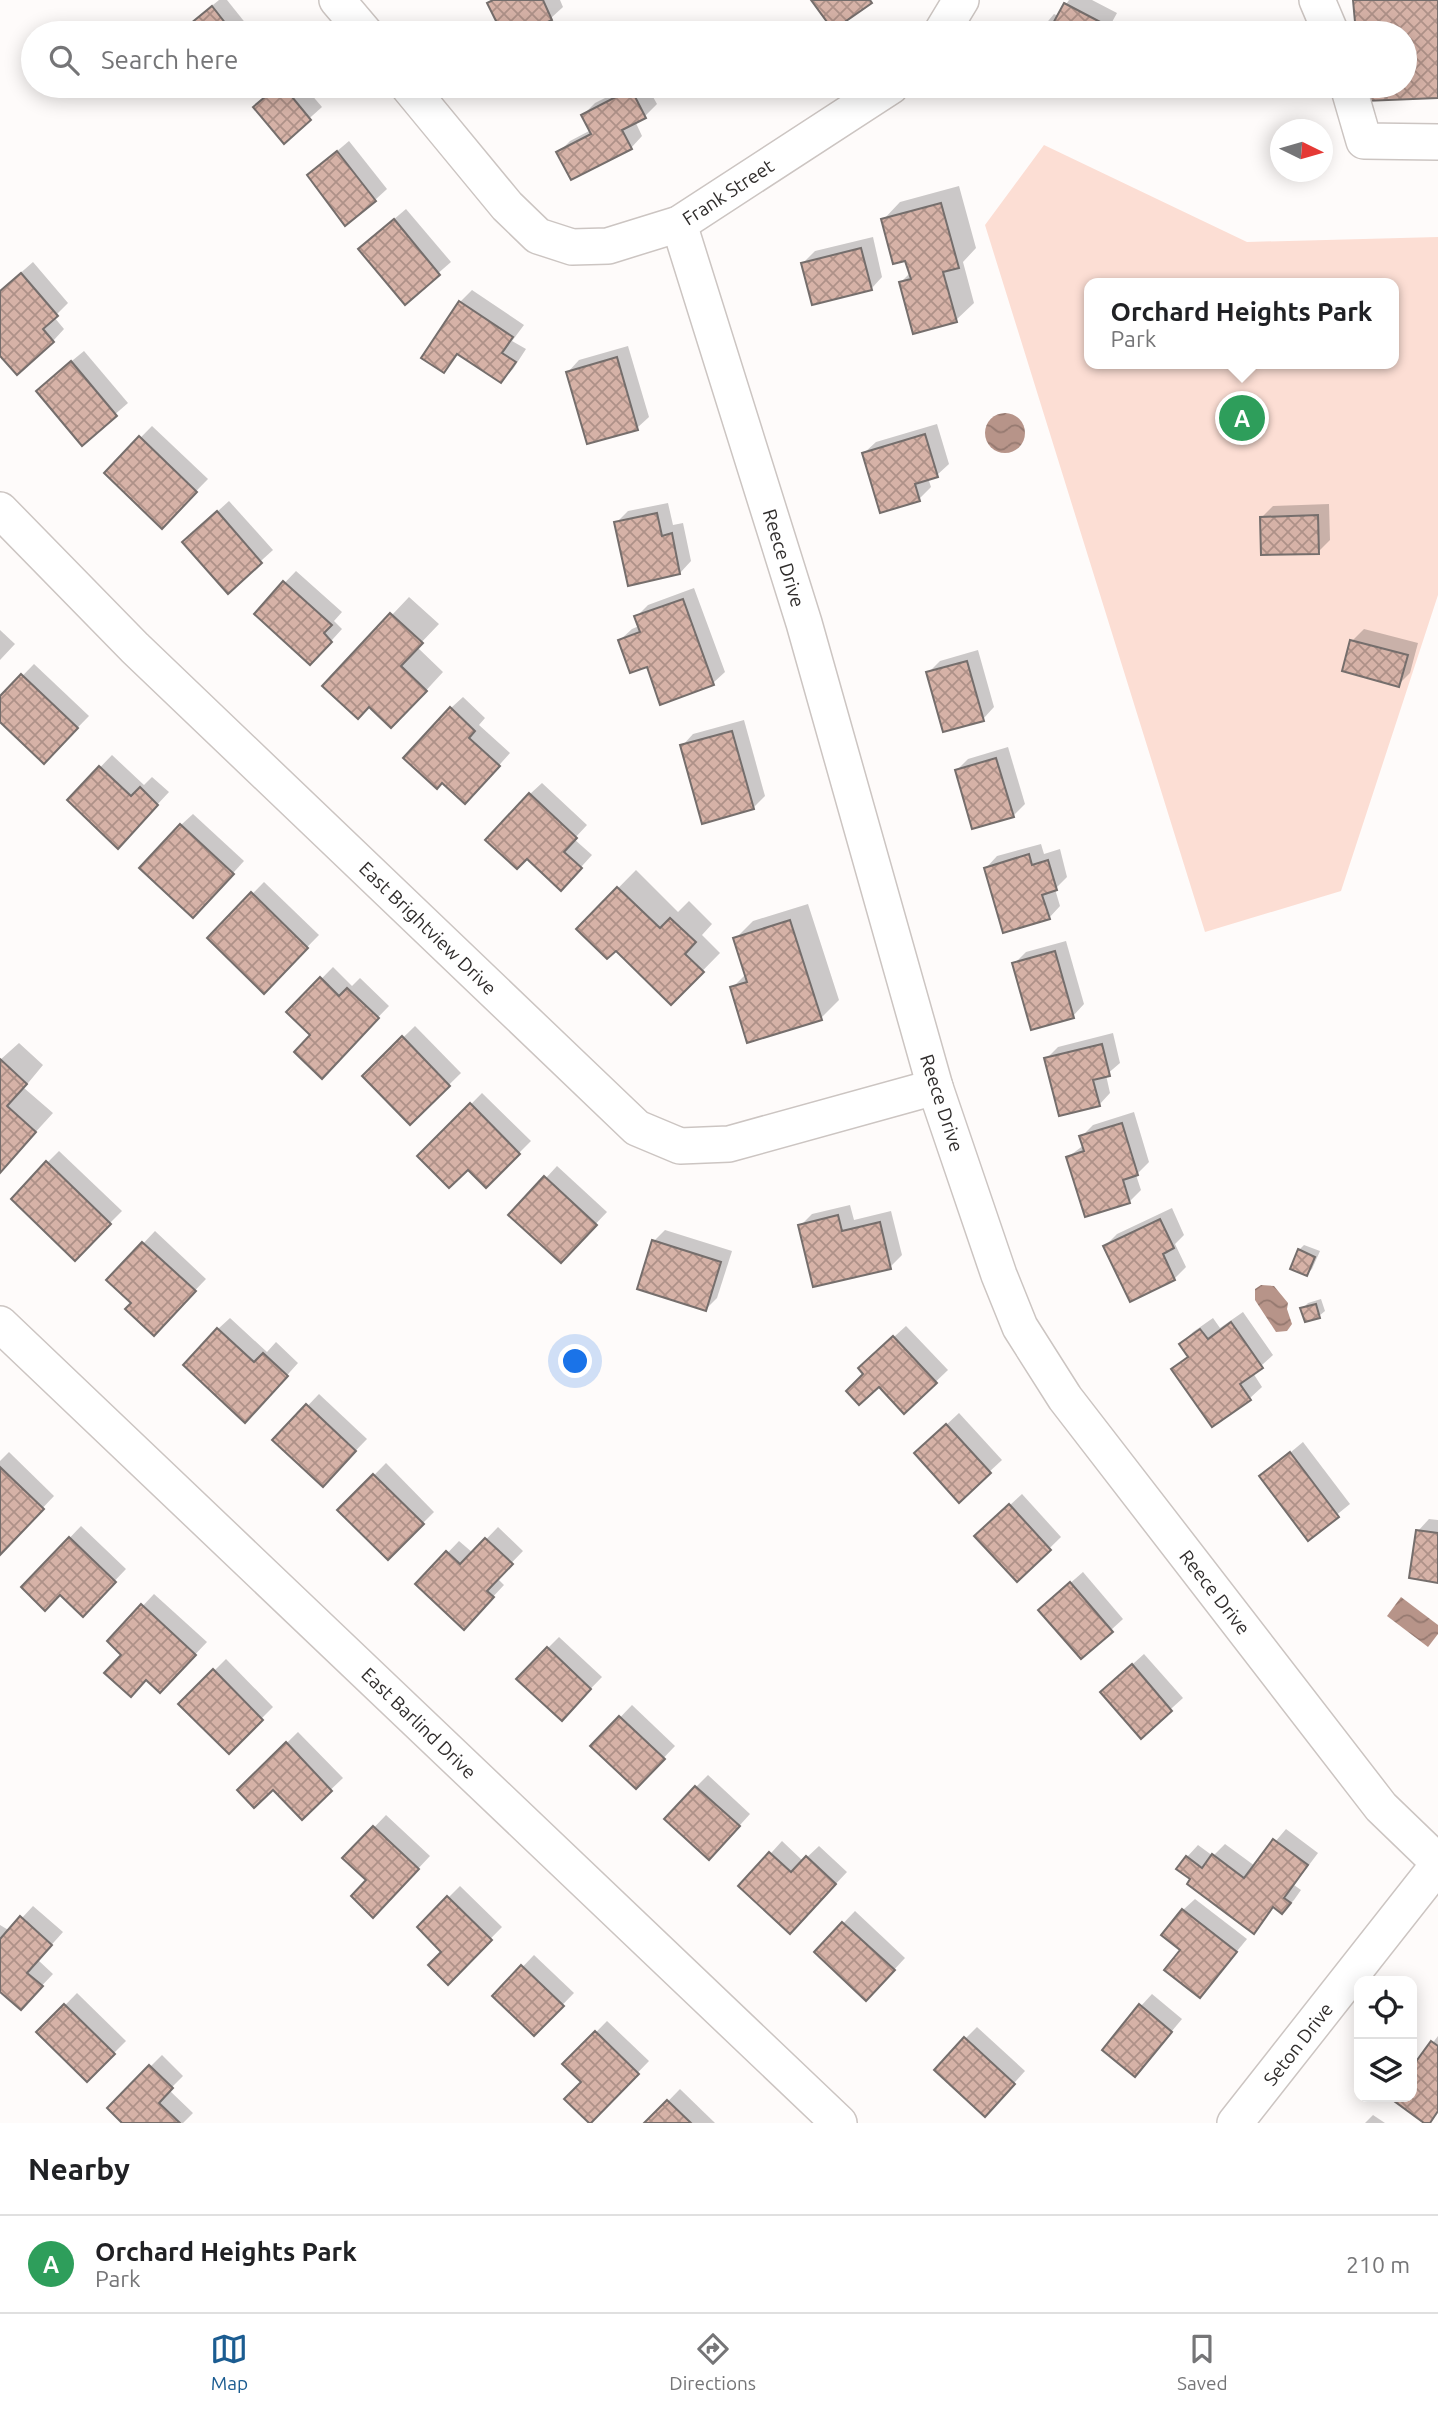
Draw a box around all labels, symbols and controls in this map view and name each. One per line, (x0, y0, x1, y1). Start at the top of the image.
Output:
search box (21, 21, 1417, 98)
icon: search (45, 41, 83, 79)
text: Search here (101, 45, 238, 74)
north arrow (1270, 119, 1333, 182)
street label: Frank Street (678, 154, 778, 230)
popup (1084, 278, 1399, 369)
text: Orchard Heights Park (1111, 297, 1372, 326)
text: Park (1111, 326, 1156, 351)
pin: A (1219, 392, 1265, 444)
street label: Reece Drive (759, 506, 809, 610)
street label: East Brightview Drive (355, 857, 501, 999)
street label: Reece Drive (916, 1051, 968, 1155)
your location (558, 1344, 592, 1378)
street label: Reece Drive (1175, 1545, 1255, 1639)
street label: East Barlind Drive (357, 1663, 481, 1783)
map controls (1354, 1976, 1417, 2102)
button: locate (1354, 1976, 1417, 2039)
street label: Seton Drive (1259, 1998, 1337, 2090)
button: layers (1354, 2039, 1417, 2102)
text: Nearby (28, 2152, 130, 2186)
text: Orchard Heights Park (95, 2237, 357, 2266)
text: A (43, 2252, 59, 2277)
text: 210 m (1346, 2252, 1410, 2277)
text: Park (95, 2266, 141, 2291)
tab: Map (210, 2330, 248, 2394)
tab: Directions (669, 2330, 756, 2394)
tab: Saved (1177, 2330, 1228, 2394)

